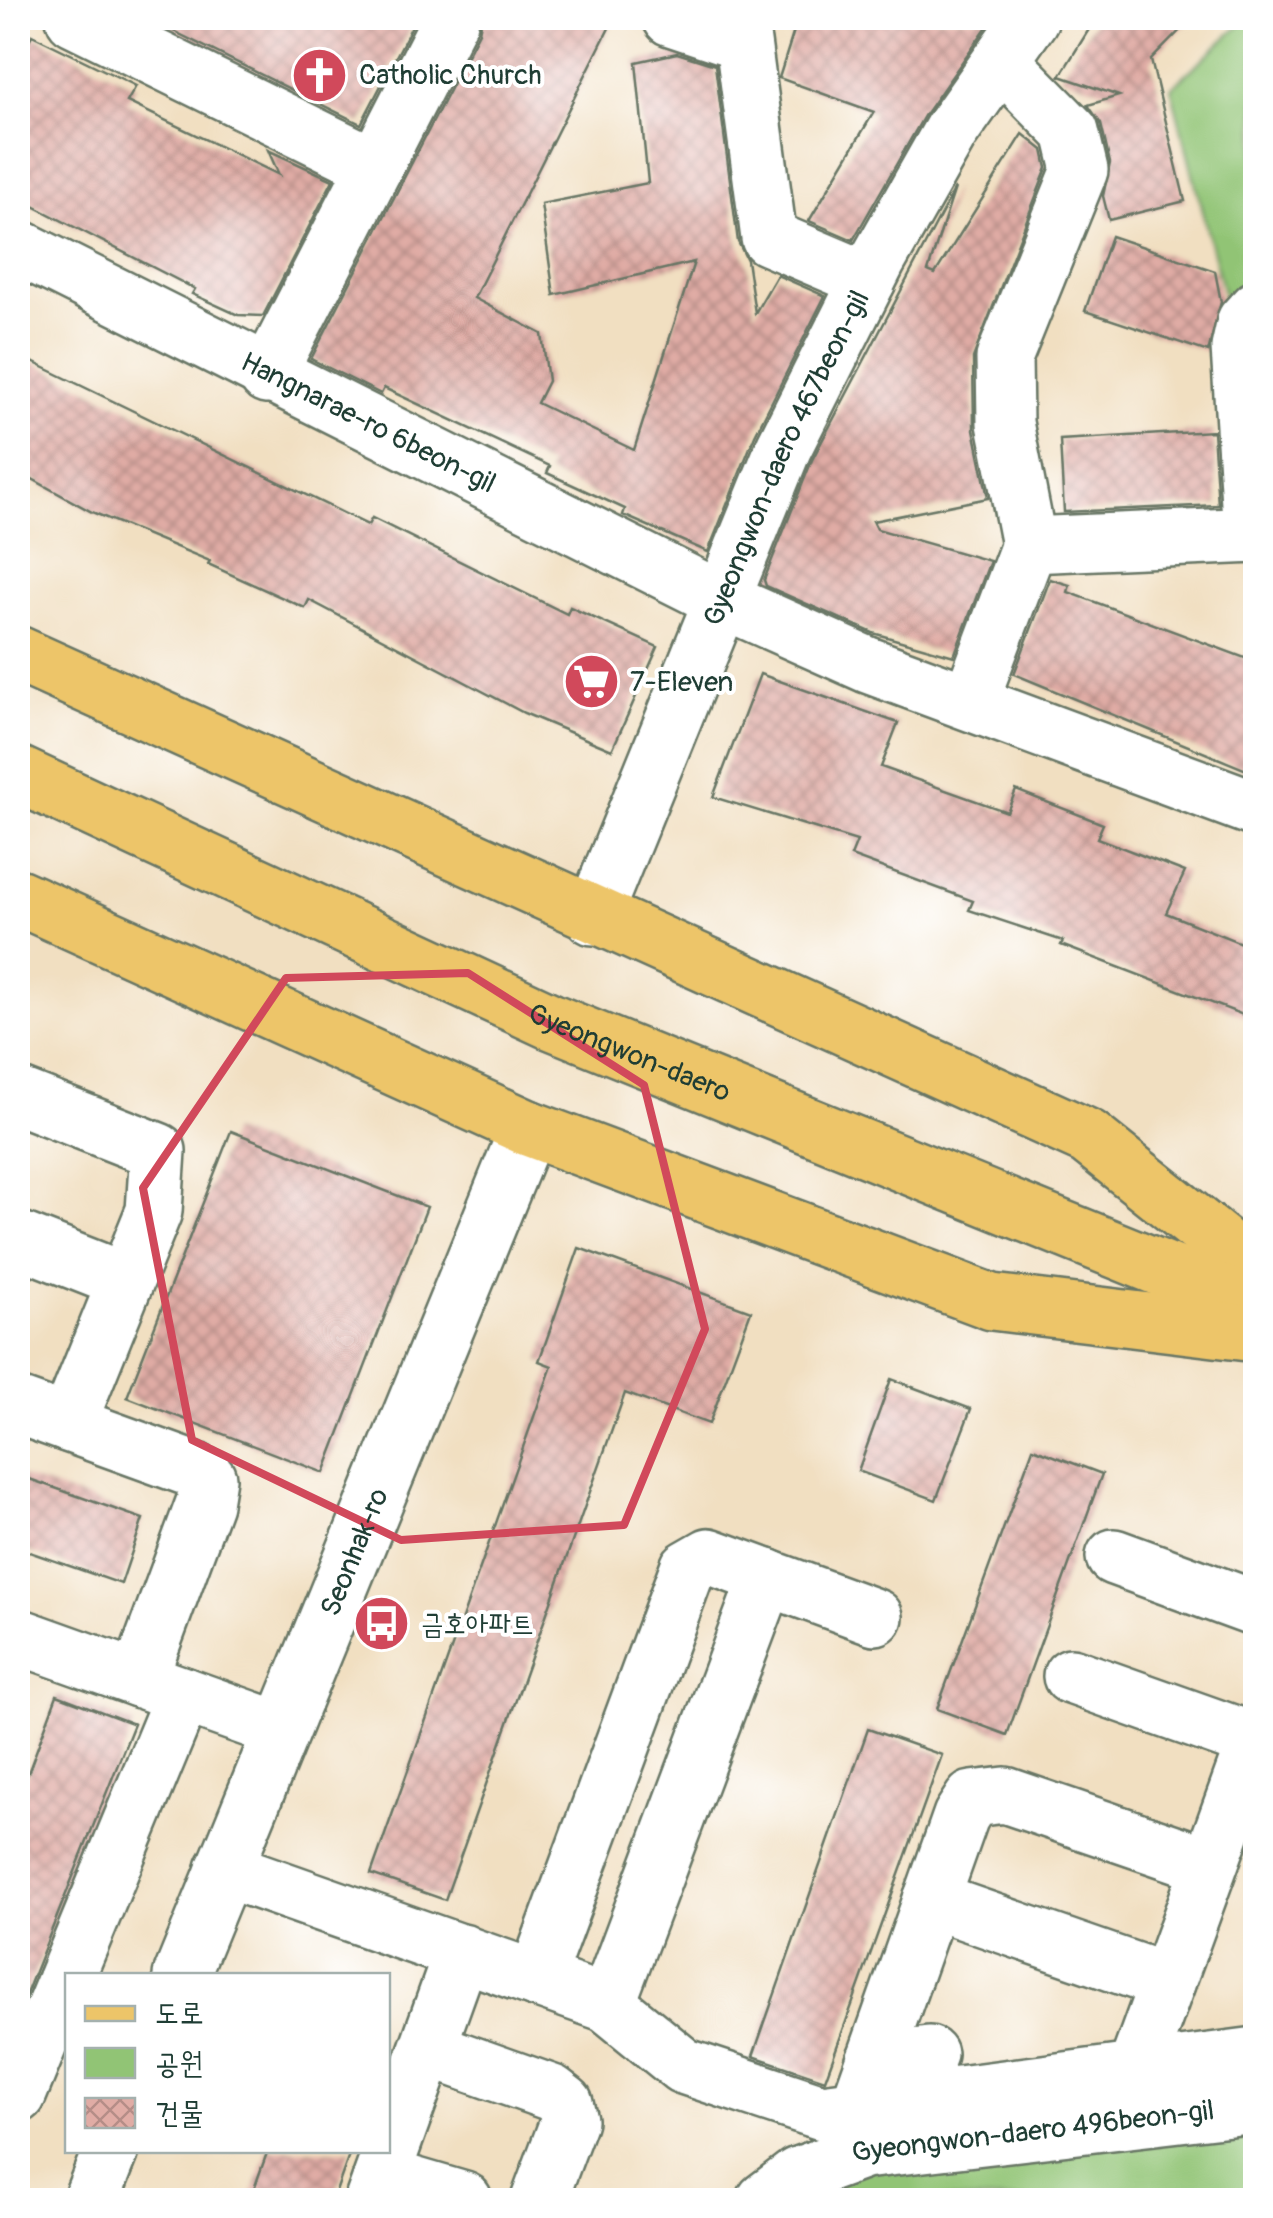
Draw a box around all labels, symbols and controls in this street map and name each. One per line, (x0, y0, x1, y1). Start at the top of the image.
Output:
church icon: Catholic Church (290, 45, 350, 105)
place label: Catholic Church (359, 58, 542, 93)
street label: Gyeongwon-daero 467beon-gil (696, 285, 877, 631)
street label: Hangnarae-ro 6beon-gil (235, 344, 502, 501)
supermarket icon: 7-Eleven (561, 652, 621, 712)
place label: 7-Eleven (630, 665, 733, 700)
street label: Gyeongwon-daero (522, 996, 736, 1110)
street label: Seonhak-ro (313, 1483, 396, 1621)
bus stop icon: 금호아파트 (352, 1594, 412, 1654)
place label: 금호아파트 (421, 1607, 534, 1642)
legend (65, 1973, 390, 2153)
text: 도로 (155, 1995, 203, 2032)
text: 공원 (155, 2045, 203, 2082)
street label: Gyeongwon-daero 496beon-gil (847, 2093, 1216, 2171)
text: 건물 (155, 2095, 203, 2132)

